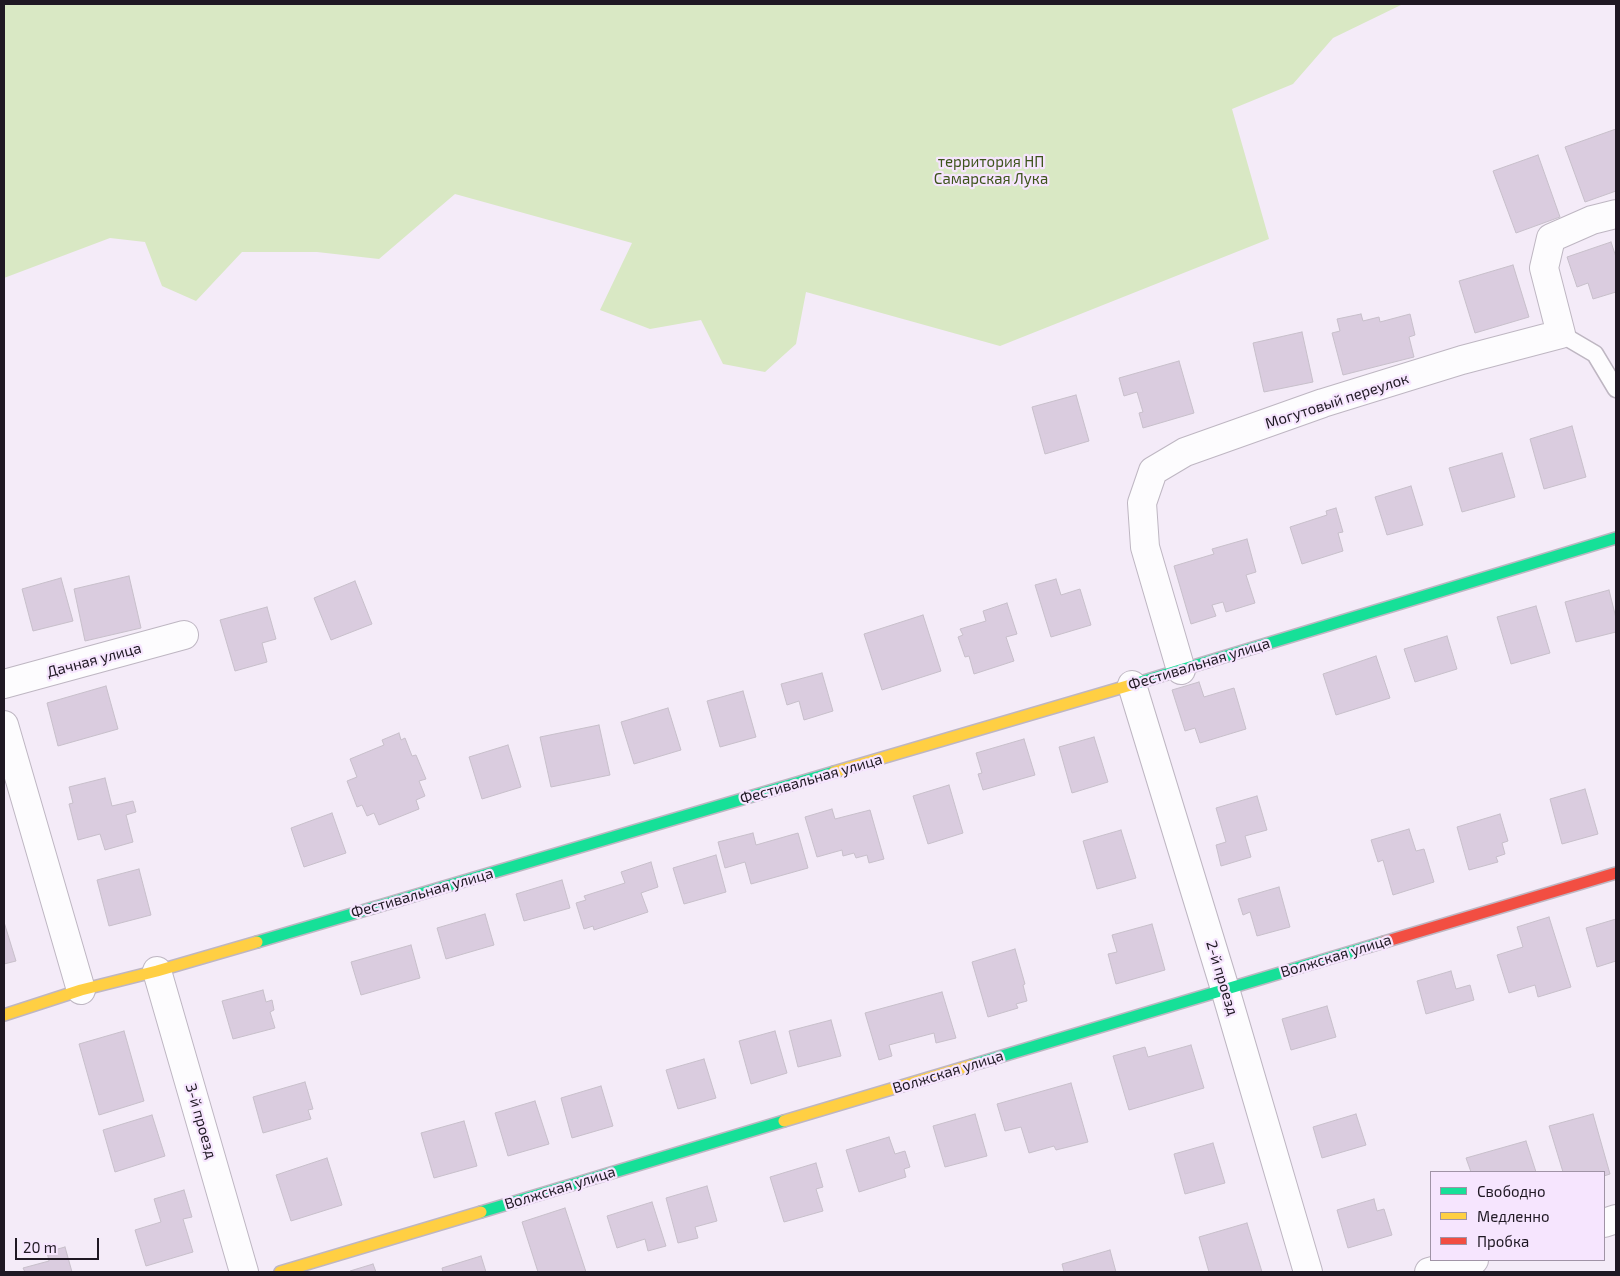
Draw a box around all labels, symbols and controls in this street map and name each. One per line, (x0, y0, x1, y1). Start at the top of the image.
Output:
park label: территория НП Самарская Лука (934, 153, 1048, 188)
street label: Могутовый переулок (1263, 369, 1411, 433)
street label: Фестивальная улица (1126, 634, 1272, 694)
street label: Дачная улица (45, 639, 143, 681)
street label: Фестивальная улица (738, 750, 884, 808)
street label: Фестивальная улица (349, 864, 495, 922)
street label: Волжская улица (1278, 931, 1394, 981)
street label: 2-й проезд (1202, 938, 1242, 1018)
street label: Волжская улица (890, 1047, 1006, 1097)
street label: 3-й проезд (182, 1081, 220, 1161)
street label: Волжская улица (502, 1163, 618, 1213)
legend (1430, 1171, 1605, 1261)
text: Свободно (1477, 1182, 1546, 1200)
text: Медленно (1477, 1207, 1550, 1225)
scale bar (18, 1228, 101, 1260)
text: Пробка (1477, 1232, 1529, 1250)
text: 20 m (23, 1238, 57, 1256)

